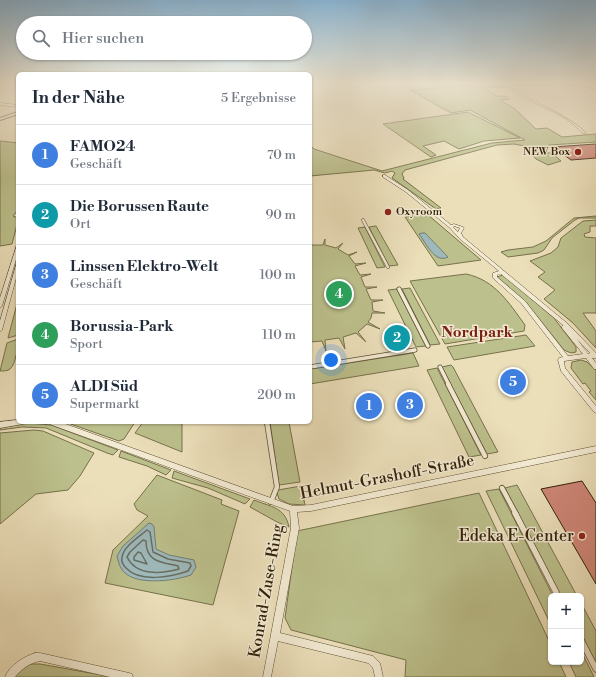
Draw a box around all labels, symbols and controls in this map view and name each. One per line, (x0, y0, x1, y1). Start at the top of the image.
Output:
search box (16, 16, 312, 60)
icon: search (30, 27, 52, 49)
text: Hier suchen (62, 29, 144, 48)
text: In der Nähe (32, 87, 125, 109)
text: 5 Ergebnisse (221, 90, 296, 106)
text: FAMO24 (70, 137, 136, 156)
place label: NEW Box (523, 145, 570, 159)
text: 1 (42, 147, 48, 163)
text: 70 m (267, 147, 296, 163)
marker: NEW Box (573, 147, 583, 157)
text: Geschäft (70, 156, 122, 172)
text: Die Borussen Raute (70, 197, 209, 216)
place label: Oxyroom (396, 205, 442, 219)
text: 2 (41, 207, 49, 223)
text: 90 m (265, 207, 296, 223)
marker: Oxyroom (383, 207, 393, 217)
text: Ort (70, 216, 91, 232)
text: Linssen Elektro-Welt (70, 257, 218, 276)
text: 3 (41, 267, 49, 283)
text: 100 m (260, 267, 296, 283)
text: Geschäft (70, 276, 122, 292)
pin: 4 (326, 279, 352, 309)
text: Borussia-Park (70, 317, 173, 336)
pin: 2 (384, 323, 410, 353)
district label: Nordpark (441, 323, 514, 342)
text: 4 (41, 327, 49, 343)
text: 110 m (262, 327, 296, 343)
text: Sport (70, 336, 103, 352)
your location (321, 350, 341, 370)
pin: 5 (500, 367, 526, 397)
text: ALDI Süd (70, 377, 138, 396)
text: 5 (41, 387, 49, 403)
text: 200 m (257, 387, 296, 403)
pin: 3 (397, 390, 423, 420)
pin: 1 (356, 391, 382, 421)
text: Supermarkt (70, 396, 140, 412)
street label: Helmut-Grashoff-Straße (298, 450, 476, 504)
street label: Konrad-Zuse-Ring (244, 522, 288, 659)
place label: Edeka E-Center (459, 526, 574, 546)
marker: Edeka E-Center (577, 531, 587, 541)
map controls (548, 593, 584, 665)
button: + (548, 593, 584, 629)
button: − (548, 629, 584, 665)

